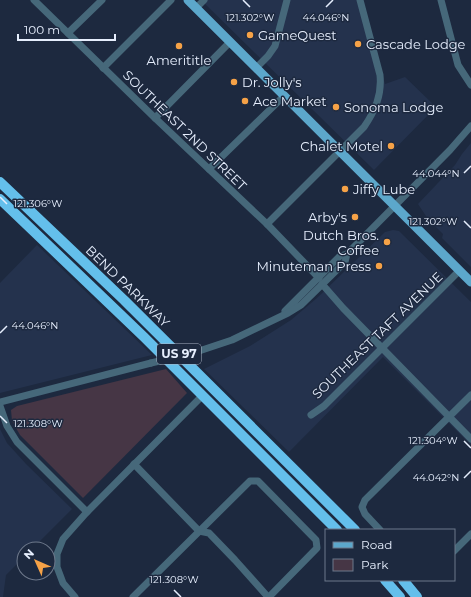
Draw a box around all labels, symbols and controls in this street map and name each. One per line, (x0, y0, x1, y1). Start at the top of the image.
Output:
text: 121.302°W (226, 11, 274, 24)
text: 44.046°N (303, 11, 349, 24)
scale bar (18, 16, 115, 42)
text: 100 m (24, 22, 60, 37)
place label: GameQuest (258, 27, 336, 43)
marker: GameQuest (245, 30, 255, 40)
place label: Cascade Lodge (366, 36, 466, 52)
marker: Cascade Lodge (353, 39, 363, 49)
marker: Amerititle (174, 41, 184, 51)
place label: Amerititle (147, 52, 212, 68)
street label: SOUTHEAST 2ND STREET (120, 67, 250, 194)
place label: Dr. Jolly's (242, 74, 302, 90)
marker: Dr. Jolly's (229, 77, 239, 87)
place label: Ace Market (253, 93, 327, 109)
marker: Ace Market (240, 96, 250, 106)
place label: Sonoma Lodge (344, 99, 443, 115)
marker: Sonoma Lodge (331, 102, 341, 112)
place label: Chalet Motel (300, 138, 383, 154)
marker: Chalet Motel (386, 141, 396, 151)
text: 44.044°N (412, 167, 460, 180)
place label: Jiffy Lube (352, 181, 415, 197)
marker: Jiffy Lube (340, 184, 350, 194)
text: 121.306°W (14, 197, 62, 210)
place label: Arby's (308, 209, 347, 225)
marker: Arby's (350, 212, 360, 222)
text: 121.302°W (409, 215, 457, 228)
place label: Dutch Bros. Coffee (303, 227, 379, 258)
marker: Dutch Bros. Coffee (382, 237, 392, 247)
street label: BEND PARKWAY (83, 242, 174, 331)
place label: Minuteman Press (256, 258, 371, 274)
marker: Minuteman Press (374, 261, 384, 271)
street label: SOUTHEAST TAFT AVENUE (308, 268, 446, 402)
text: 44.046°N (12, 319, 58, 332)
road number: US 97 (157, 344, 201, 364)
text: 121.308°W (13, 417, 63, 430)
text: 121.304°W (408, 434, 458, 447)
text: 44.042°N (413, 471, 459, 484)
legend (325, 529, 455, 581)
text: Road (361, 537, 392, 552)
north arrow (16, 541, 56, 581)
text: N (21, 546, 37, 562)
text: Park (361, 557, 389, 572)
text: 121.308°W (149, 573, 199, 586)

